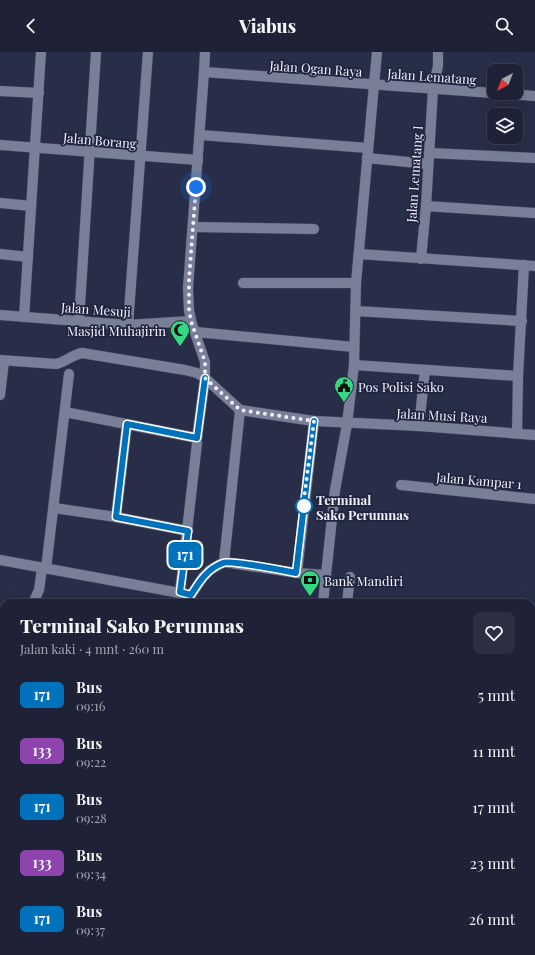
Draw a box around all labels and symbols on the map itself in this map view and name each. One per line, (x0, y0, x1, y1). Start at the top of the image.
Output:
street label: Jalan Ogan Raya (268, 56, 364, 80)
street label: Jalan Lematang (386, 64, 477, 88)
north arrow (487, 64, 523, 100)
street label: Jalan Lematang I (402, 125, 426, 224)
street label: Jalan Borang (62, 128, 138, 152)
your location (186, 177, 206, 197)
street label: Jalan Mesuji (60, 298, 132, 320)
mosque icon: Masjid Muhajirin (169, 319, 191, 347)
place label: Masjid Muhajirin (67, 322, 166, 339)
public building icon: Pos Polisi Sako (333, 375, 355, 403)
place label: Pos Polisi Sako (358, 378, 444, 395)
street label: Jalan Musi Raya (395, 404, 488, 426)
street label: Jalan Kampar 1 (435, 468, 523, 492)
place label: Terminal Sako Perumnas (316, 491, 409, 523)
marker: Terminal Sako Perumnas (295, 497, 313, 515)
line badge: 171 (162, 542, 208, 568)
bank icon: Bank Mandiri (299, 569, 321, 597)
place label: Bank Mandiri (324, 572, 403, 589)

